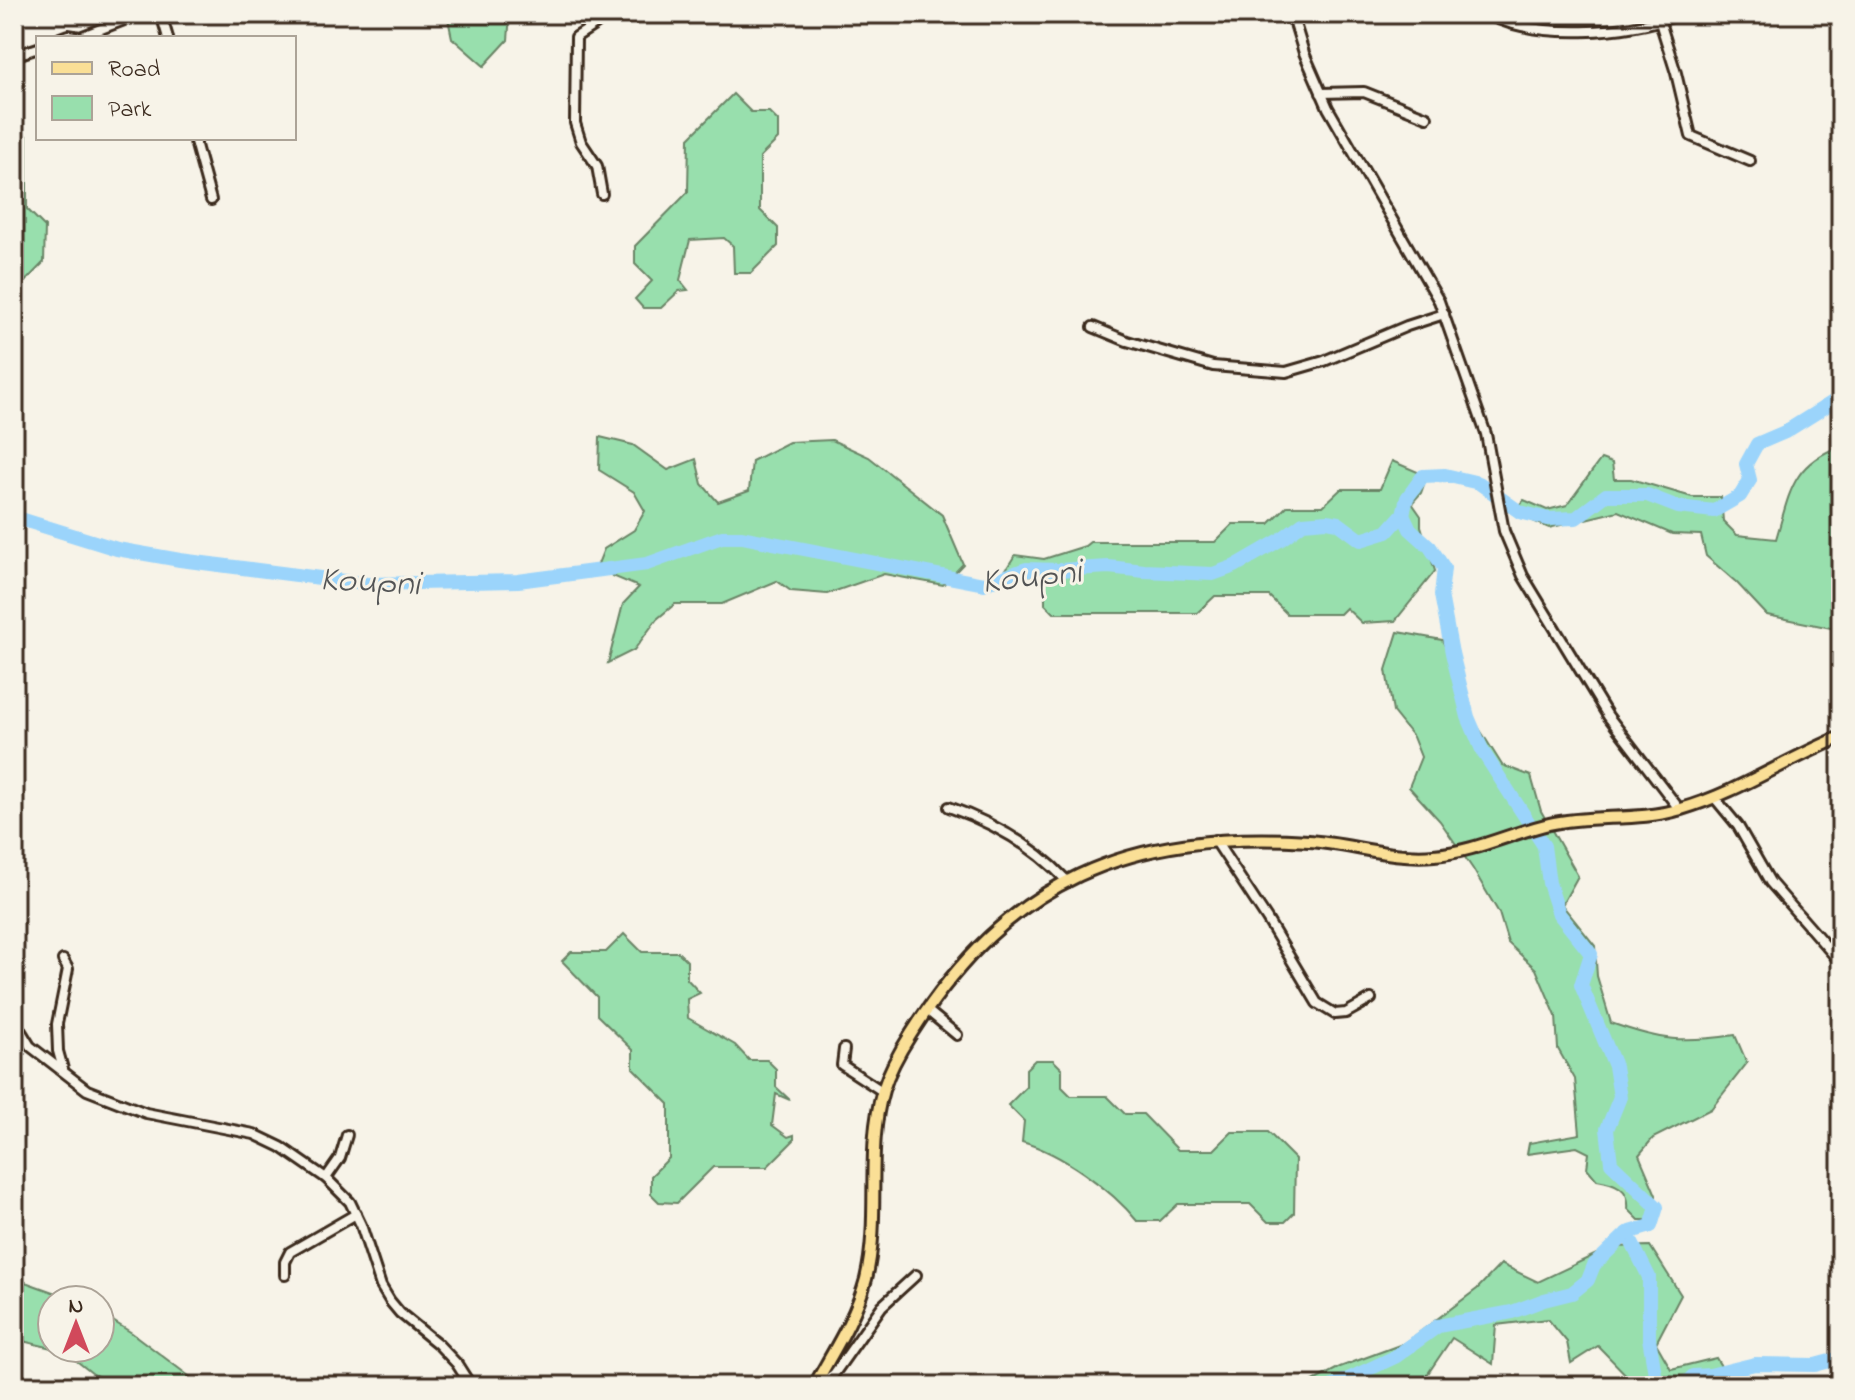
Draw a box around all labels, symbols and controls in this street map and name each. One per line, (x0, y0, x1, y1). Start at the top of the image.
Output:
legend (36, 36, 296, 140)
text: Road (108, 53, 161, 88)
text: Park (108, 93, 152, 128)
water label: Koupni (979, 547, 1088, 610)
water label: Koupni (318, 554, 425, 613)
north arrow (36, 1284, 116, 1364)
text: N (69, 1291, 83, 1323)

